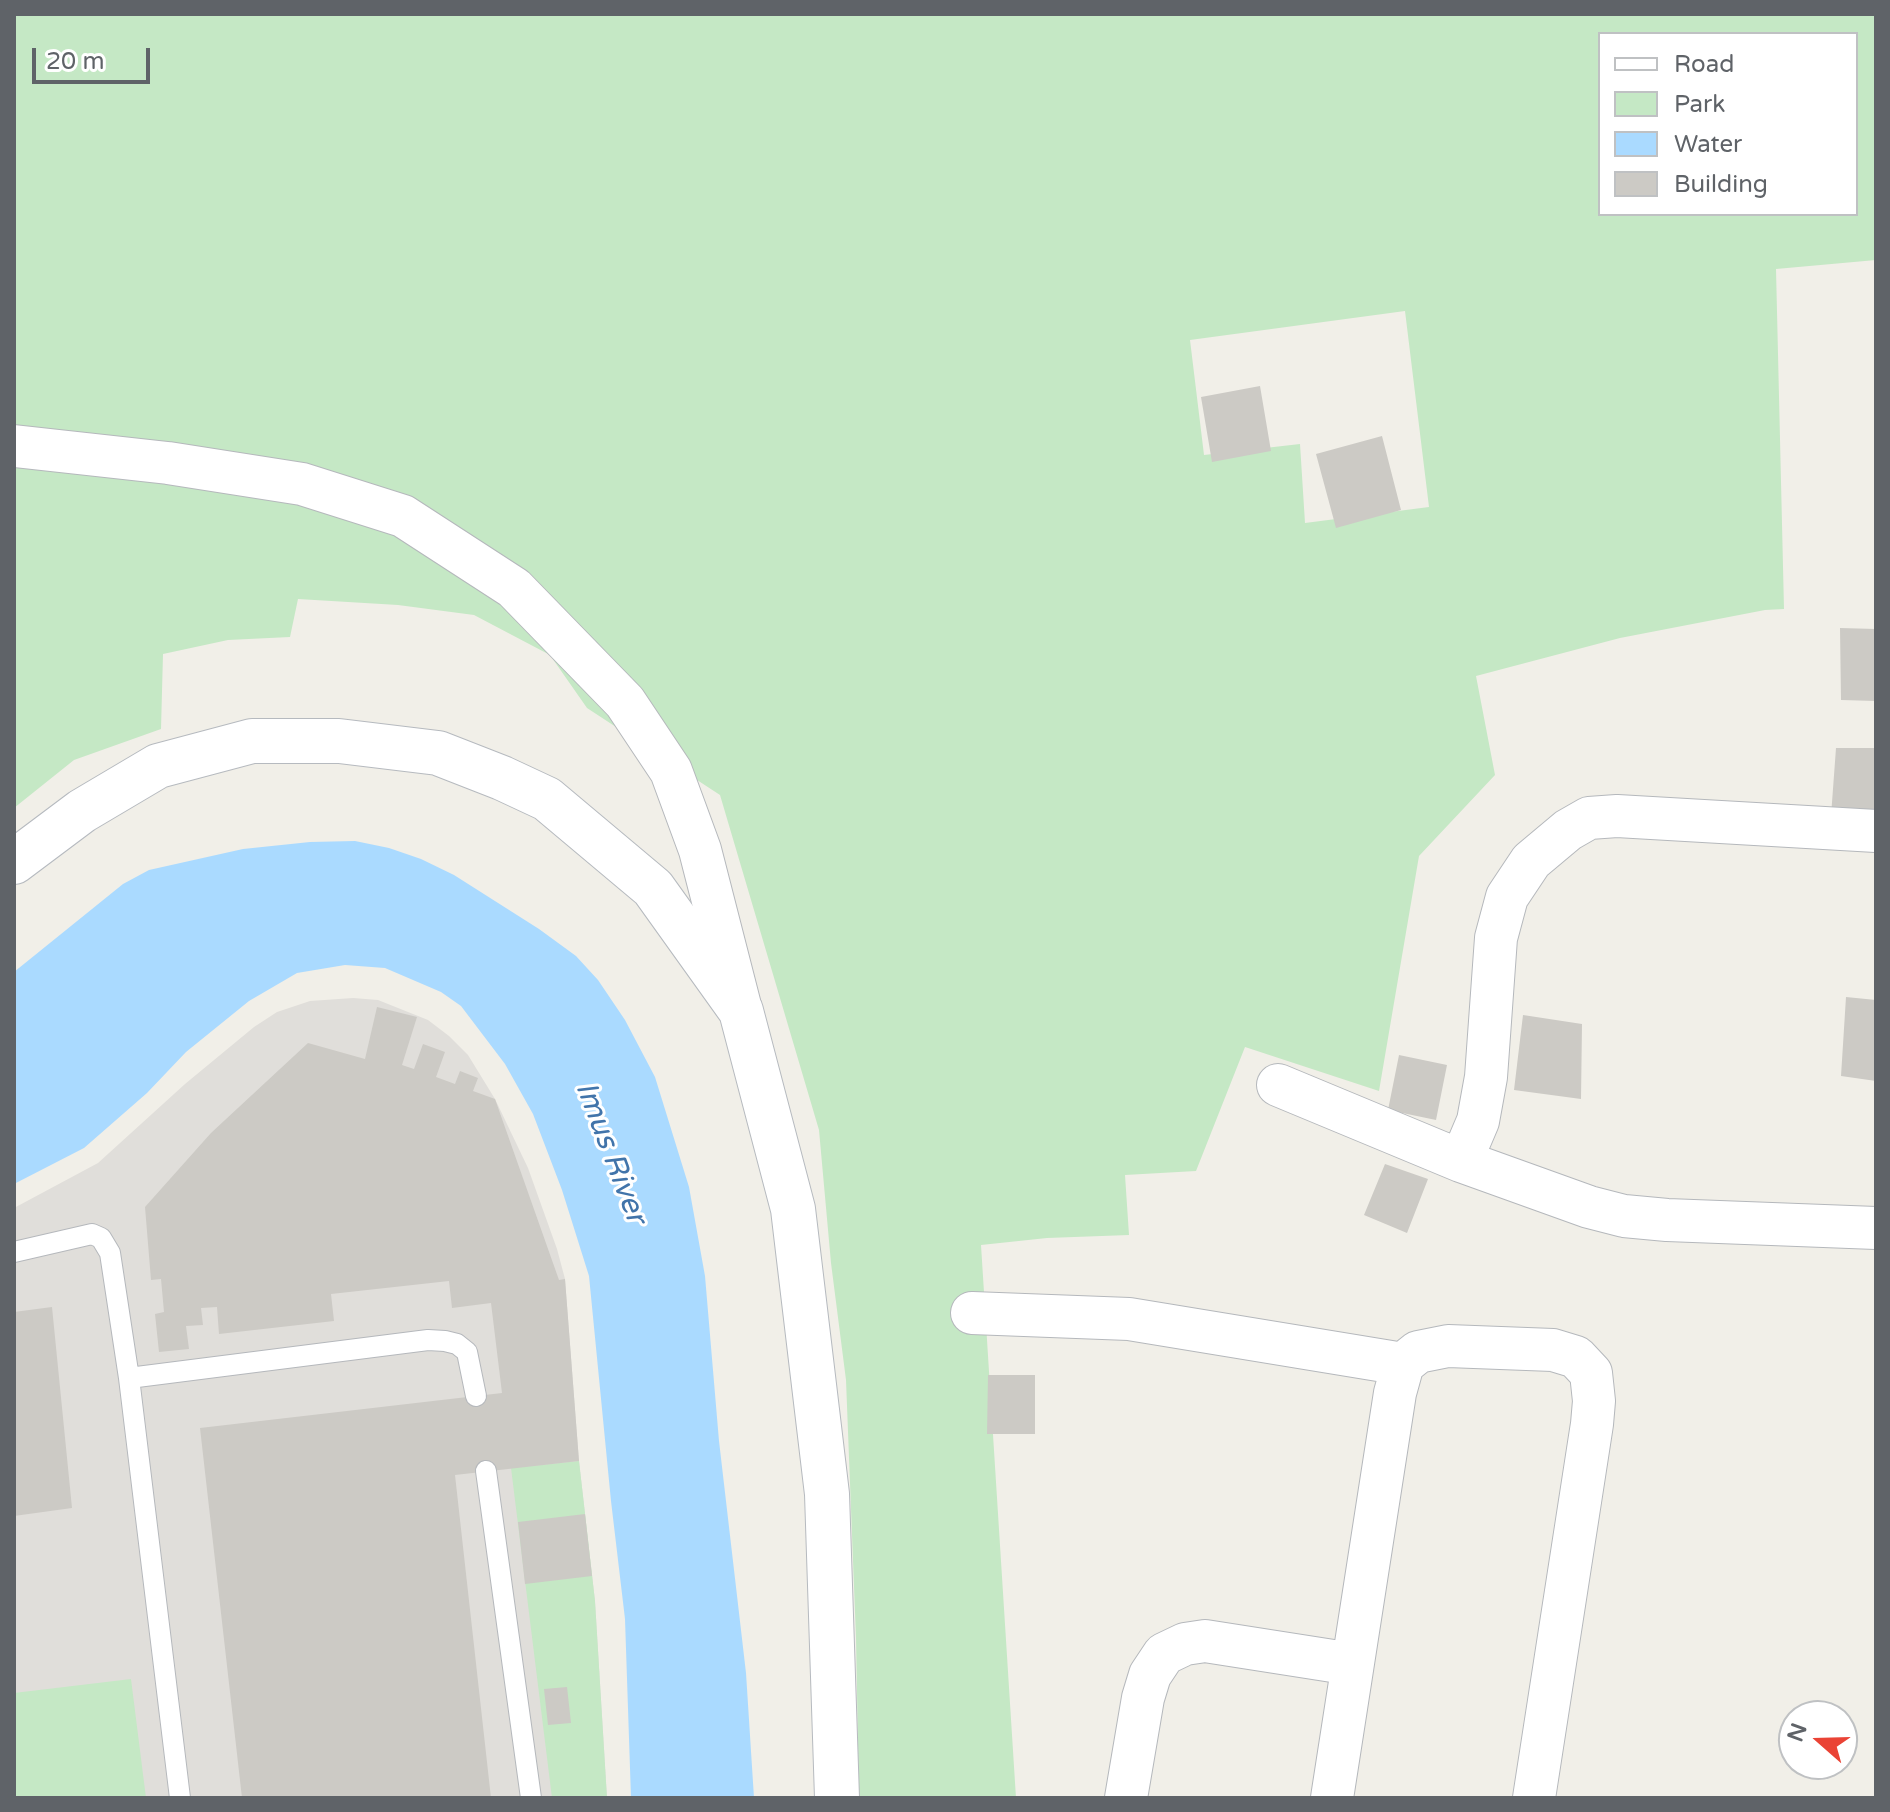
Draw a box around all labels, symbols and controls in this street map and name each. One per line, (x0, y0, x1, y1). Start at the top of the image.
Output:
scale bar (36, 32, 154, 82)
legend (1598, 32, 1858, 216)
text: 20 m (46, 47, 104, 76)
text: Road (1674, 50, 1734, 79)
text: Park (1674, 90, 1725, 119)
text: Water (1674, 130, 1742, 159)
text: Building (1674, 170, 1768, 199)
water label: Imus River (566, 1077, 654, 1229)
north arrow (1778, 1700, 1858, 1780)
text: N (1782, 1720, 1813, 1745)

